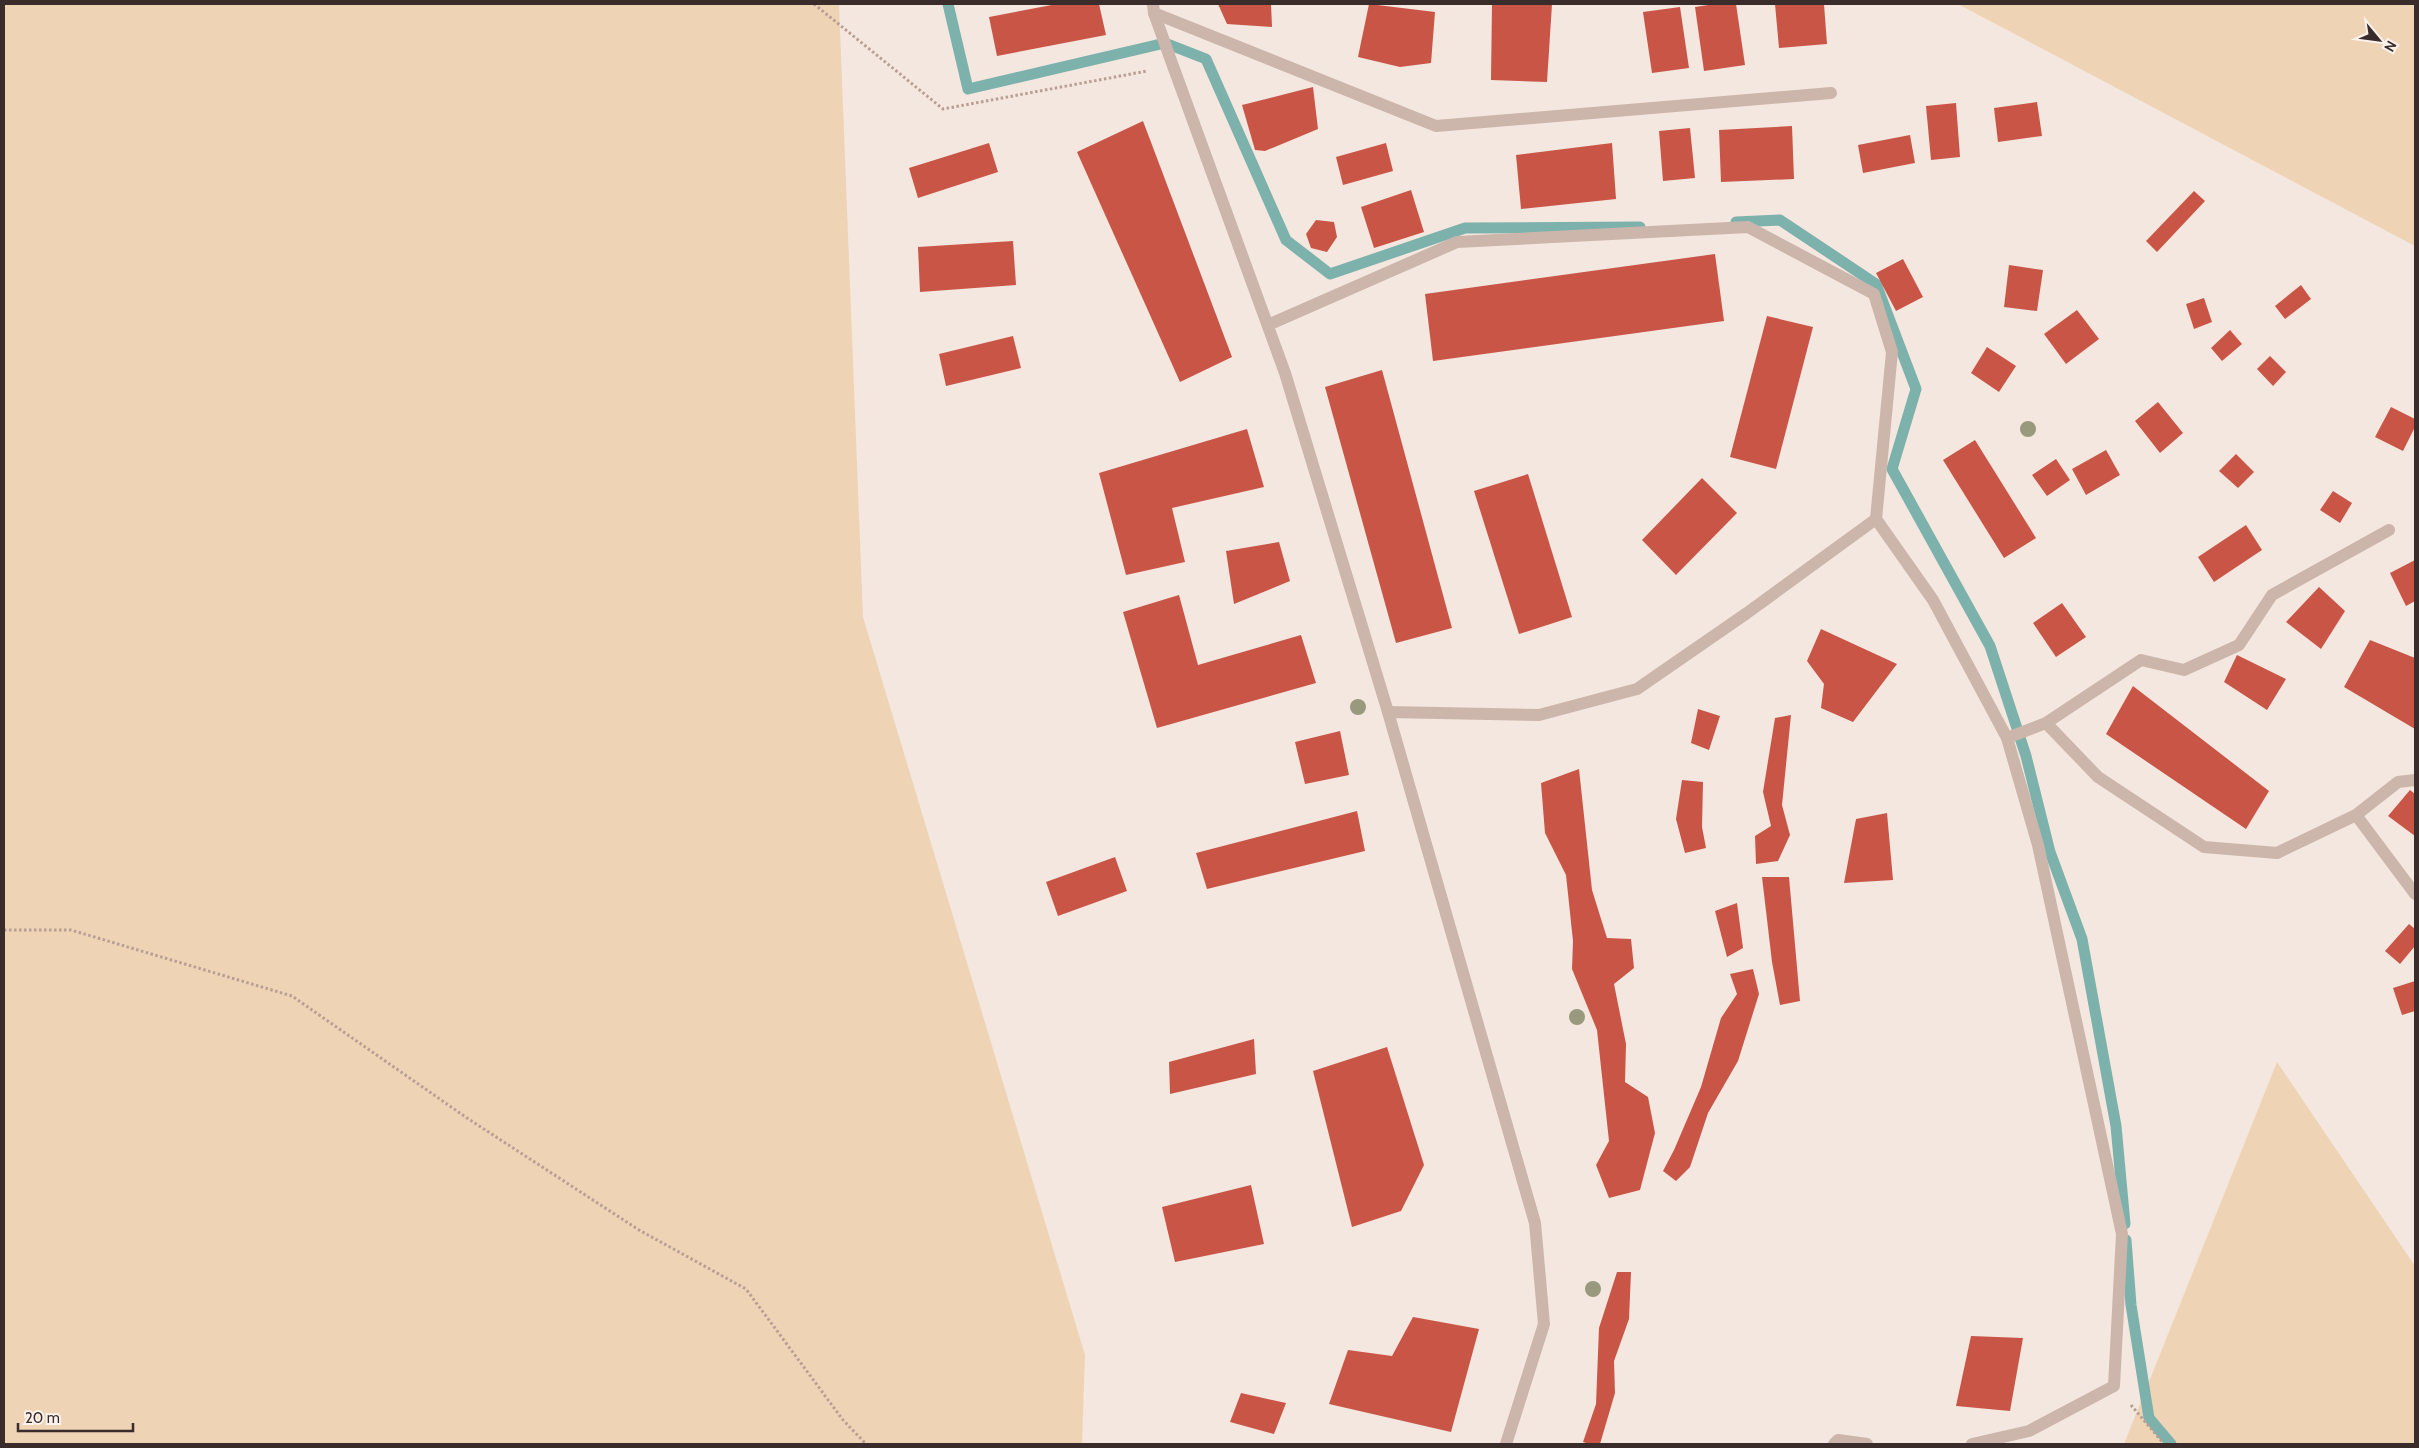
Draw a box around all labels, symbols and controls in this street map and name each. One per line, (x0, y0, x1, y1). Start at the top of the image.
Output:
north arrow (2354, 15, 2404, 65)
text: N (2380, 38, 2401, 55)
scale bar (18, 1400, 132, 1432)
text: 20 m (25, 1409, 60, 1427)

